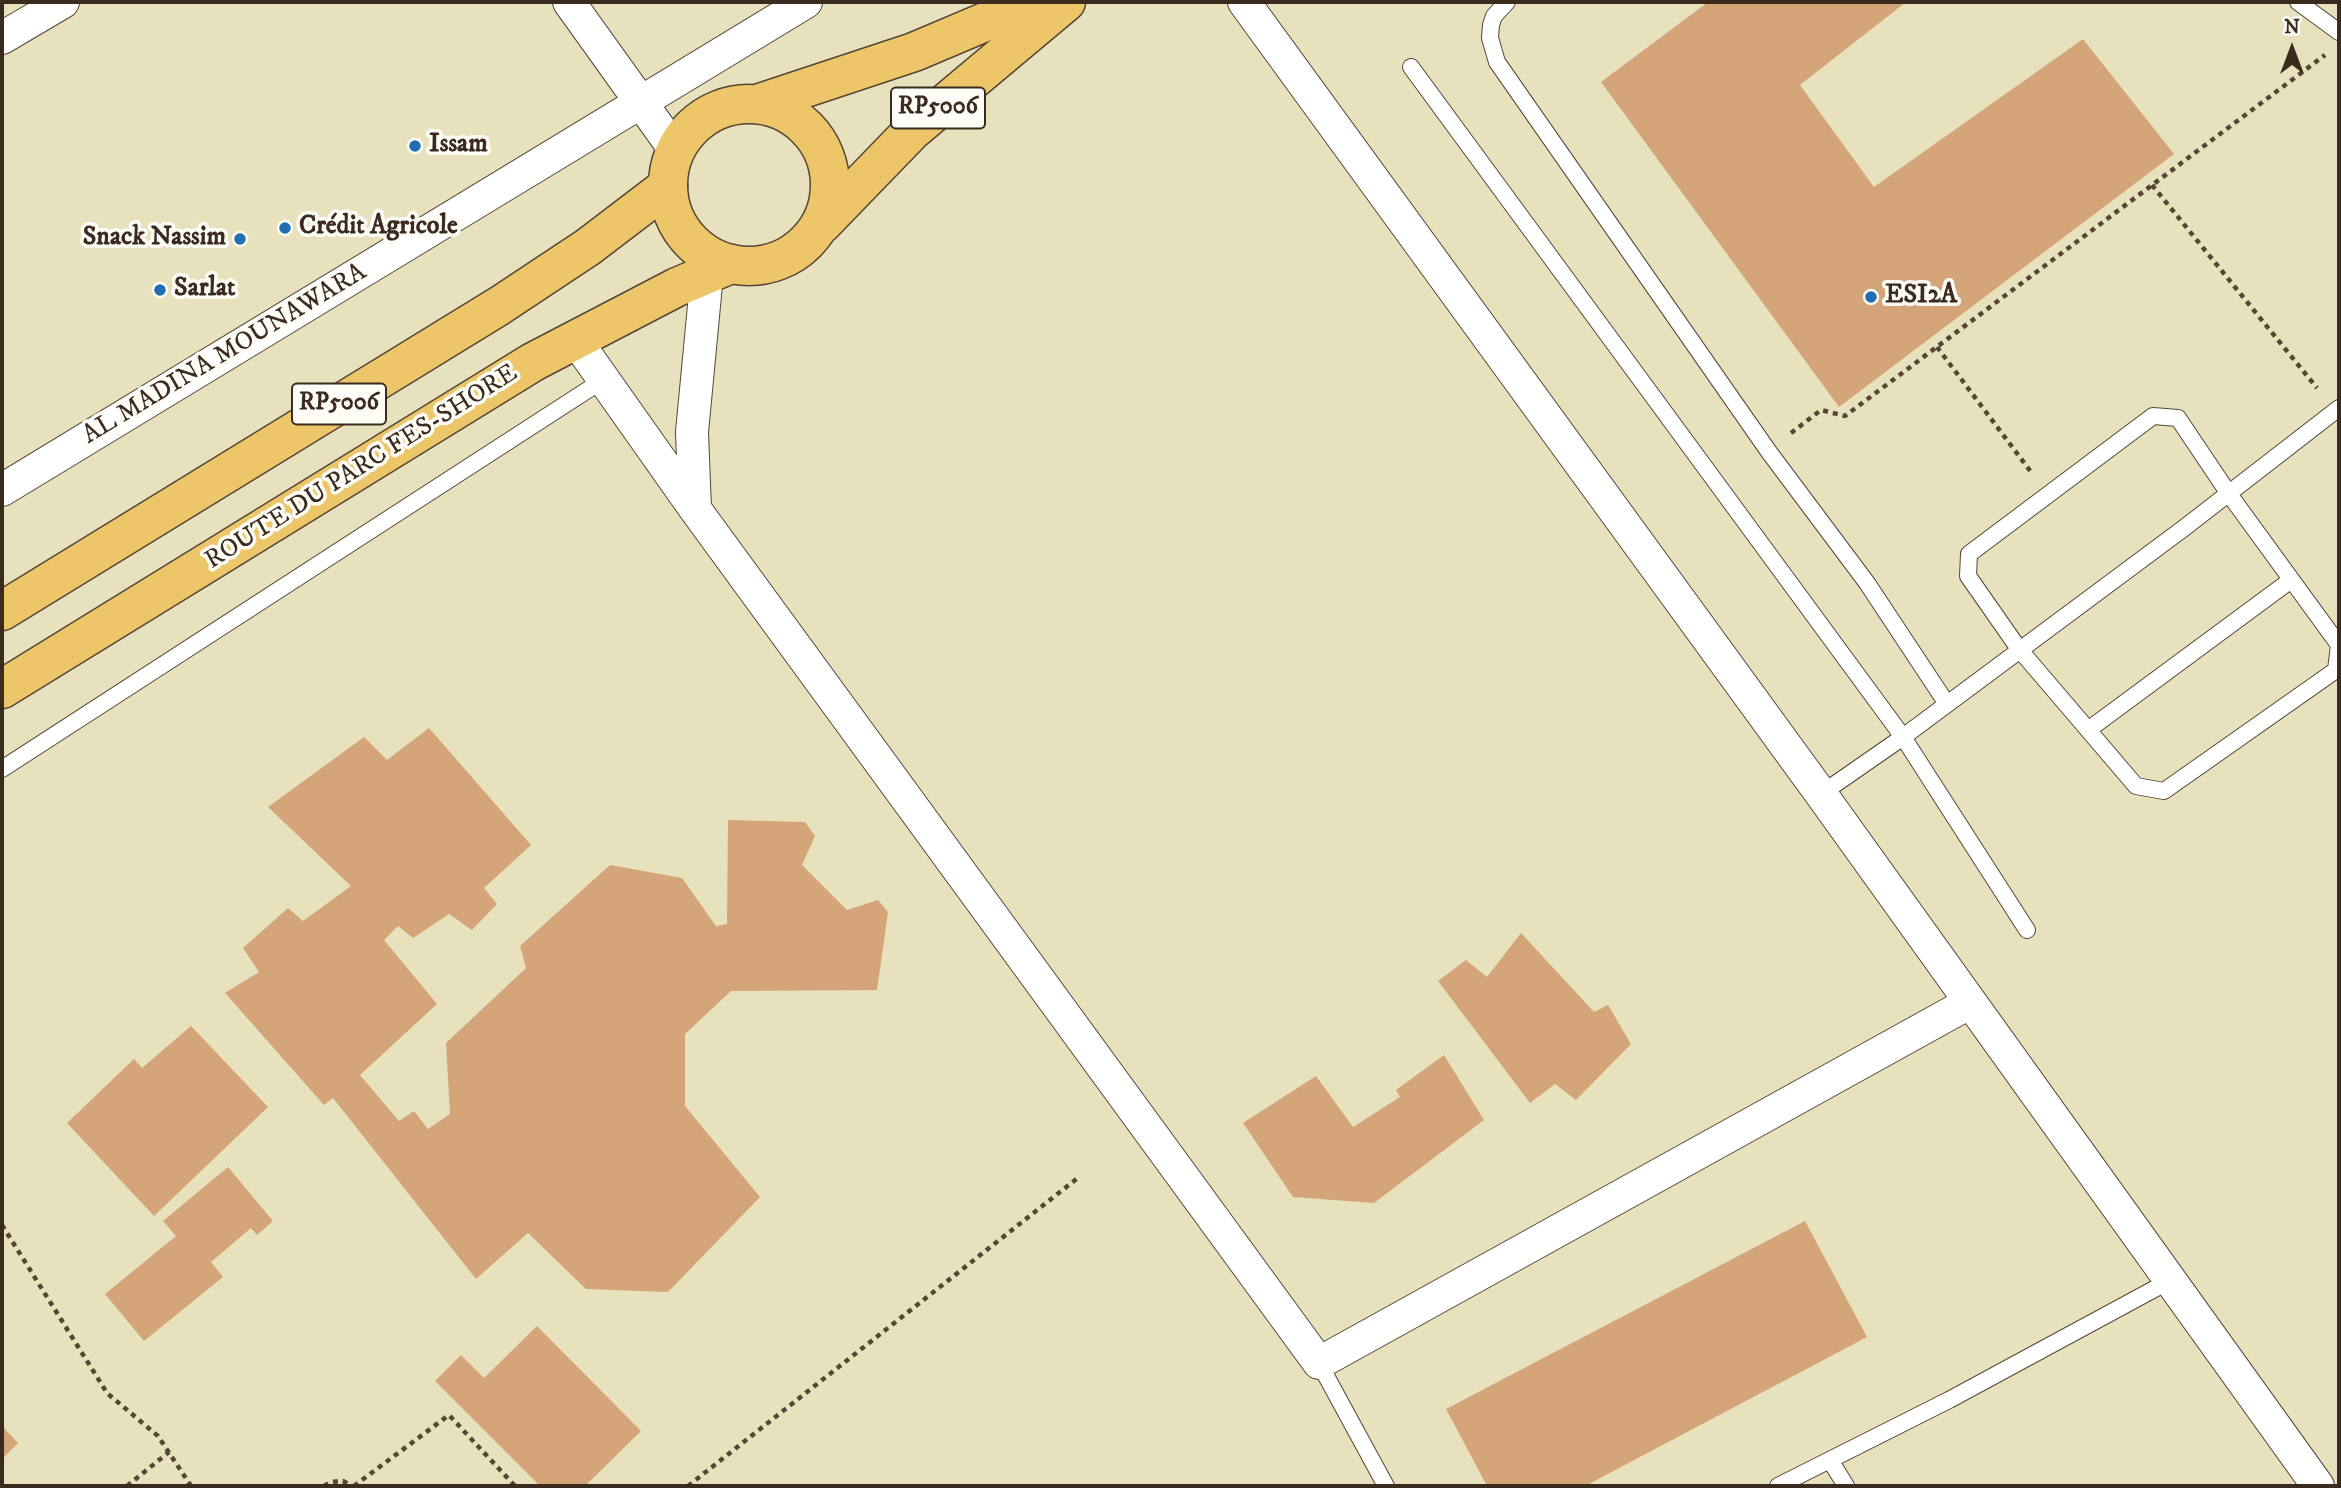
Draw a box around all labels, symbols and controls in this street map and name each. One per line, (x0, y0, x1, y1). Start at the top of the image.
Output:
north arrow (2257, 14, 2327, 84)
text: N (2284, 16, 2300, 39)
road number: RP5006 (891, 88, 985, 128)
place label: Issam (429, 130, 488, 162)
marker: Issam (407, 138, 423, 154)
place label: Crédit Agricole (299, 212, 458, 244)
marker: Crédit Agricole (277, 220, 293, 236)
place label: Snack Nassim (83, 223, 226, 255)
marker: Snack Nassim (232, 231, 248, 247)
street label: AL MADINA MOUNAWARA (77, 258, 373, 452)
place label: Sarlat (174, 274, 235, 306)
place label: ESI2A (1885, 281, 1957, 313)
marker: Sarlat (152, 282, 168, 298)
marker: ESI2A (1863, 289, 1879, 305)
street label: ROUTE DU PARC FES-SHORE (200, 359, 524, 577)
road number: RP5006 (292, 384, 386, 424)

